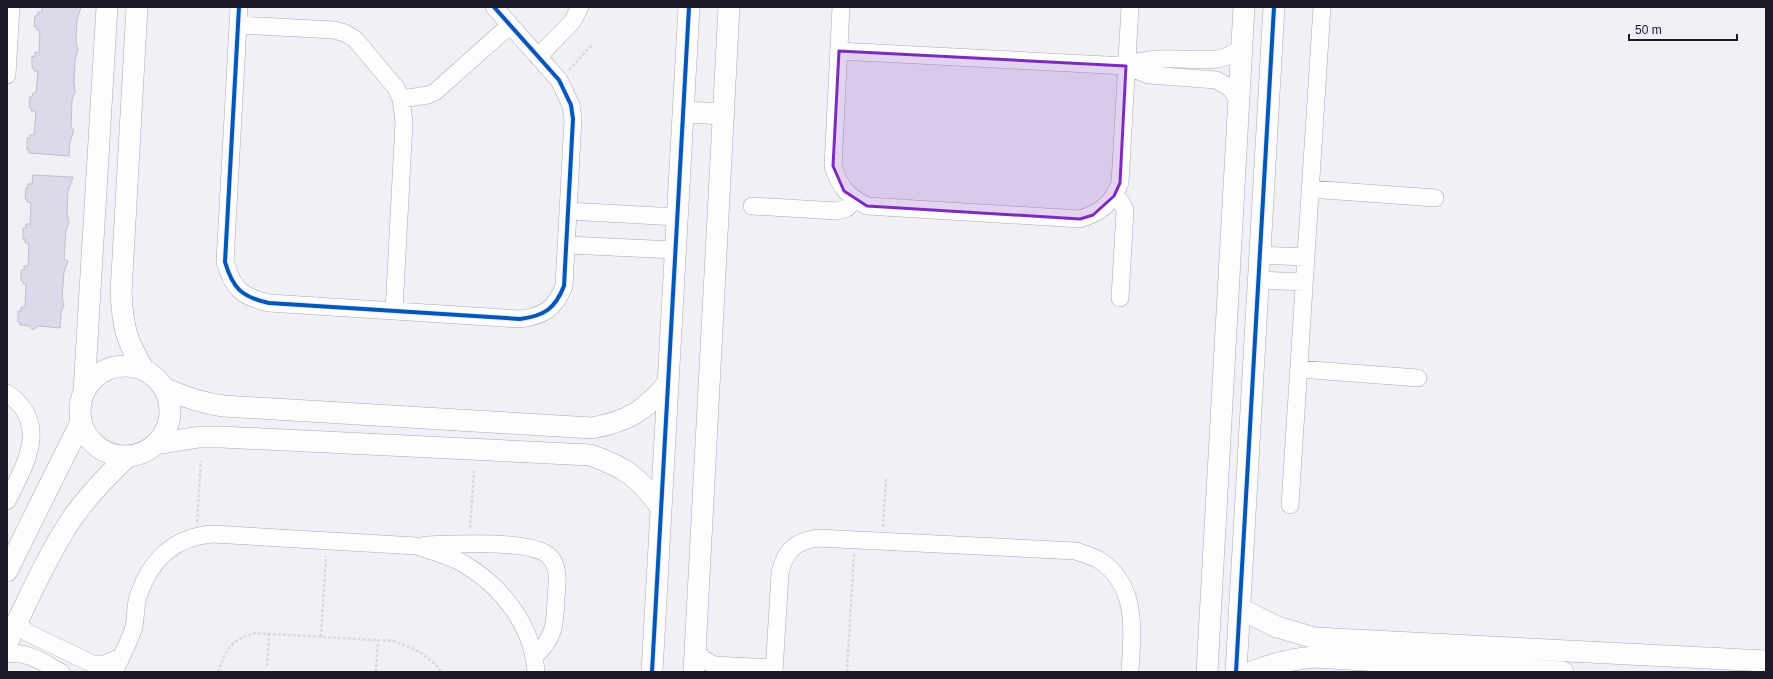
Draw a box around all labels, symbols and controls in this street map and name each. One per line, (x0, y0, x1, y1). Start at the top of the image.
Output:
scale bar (1629, 16, 1737, 42)
text: 50 m (1635, 23, 1662, 37)

